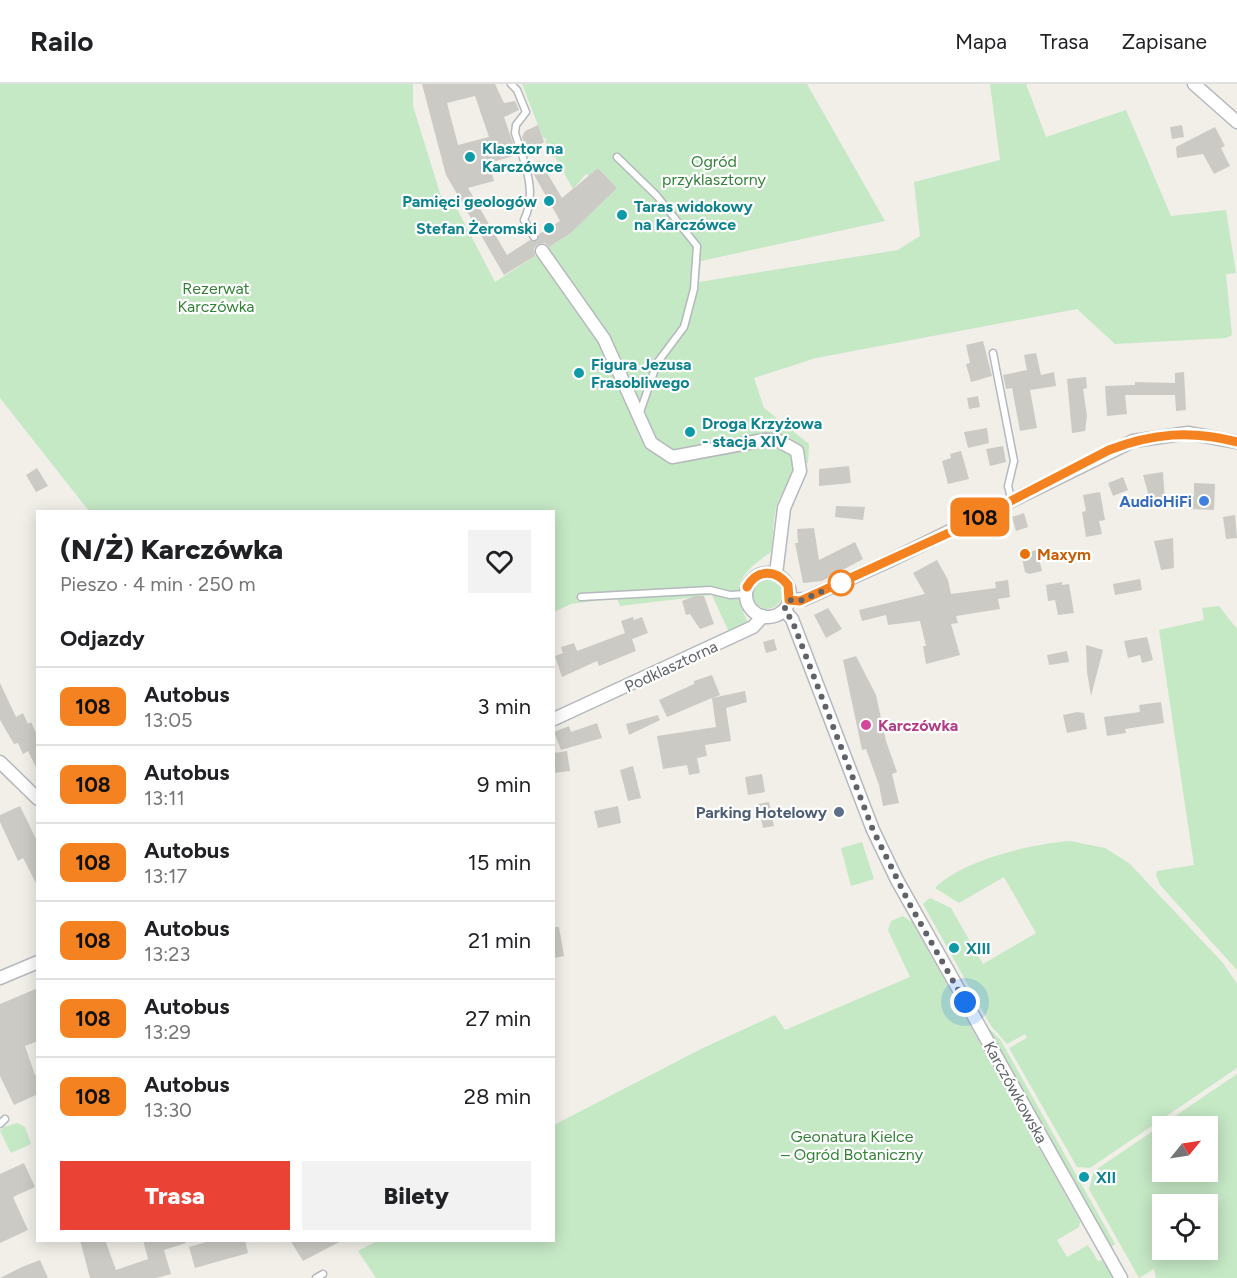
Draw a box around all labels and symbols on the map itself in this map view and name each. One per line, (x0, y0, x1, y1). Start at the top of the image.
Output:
place label: Klasztor na Karczówce (482, 139, 563, 176)
marker: Klasztor na Karczówce (463, 150, 477, 164)
park label: Ogród przyklasztorny (662, 152, 766, 189)
place label: Pamięci geologów (402, 192, 538, 211)
marker: Pamięci geologów (542, 194, 556, 208)
place label: Taras widokowy na Karczówce (634, 197, 754, 234)
marker: Taras widokowy na Karczówce (615, 208, 629, 222)
place label: Stefan Żeromski (416, 219, 537, 238)
marker: Stefan Żeromski (542, 221, 556, 235)
park label: Rezerwat Karczówka (177, 279, 255, 316)
place label: Figura Jezusa Frasobliwego (591, 355, 692, 392)
marker: Figura Jezusa Frasobliwego (572, 366, 586, 380)
place label: Droga Krzyżowa - stacja XIV (702, 414, 822, 451)
marker: Droga Krzyżowa - stacja XIV (683, 425, 697, 439)
place label: AudioHiFi (1119, 492, 1192, 511)
marker: AudioHiFi (1197, 494, 1211, 508)
line badge: 108 (946, 498, 1014, 536)
place label: Maxym (1037, 545, 1091, 564)
marker: Maxym (1018, 547, 1032, 561)
unlabelled marker (828, 570, 854, 596)
street label: Podklasztorna (622, 637, 721, 696)
place label: Karczówka (878, 716, 958, 735)
marker: Karczówka (859, 718, 873, 732)
place label: Parking Hotelowy (696, 803, 828, 822)
marker: Parking Hotelowy (832, 805, 846, 819)
place label: XIII (966, 939, 991, 958)
marker: XIII (947, 941, 961, 955)
your location (950, 987, 980, 1017)
street label: Karczówkowska (980, 1038, 1051, 1147)
north arrow (1152, 1116, 1218, 1182)
park label: Geonatura Kielce – Ogród Botaniczny (781, 1127, 924, 1164)
place label: XII (1096, 1168, 1116, 1187)
marker: XII (1077, 1170, 1091, 1184)

